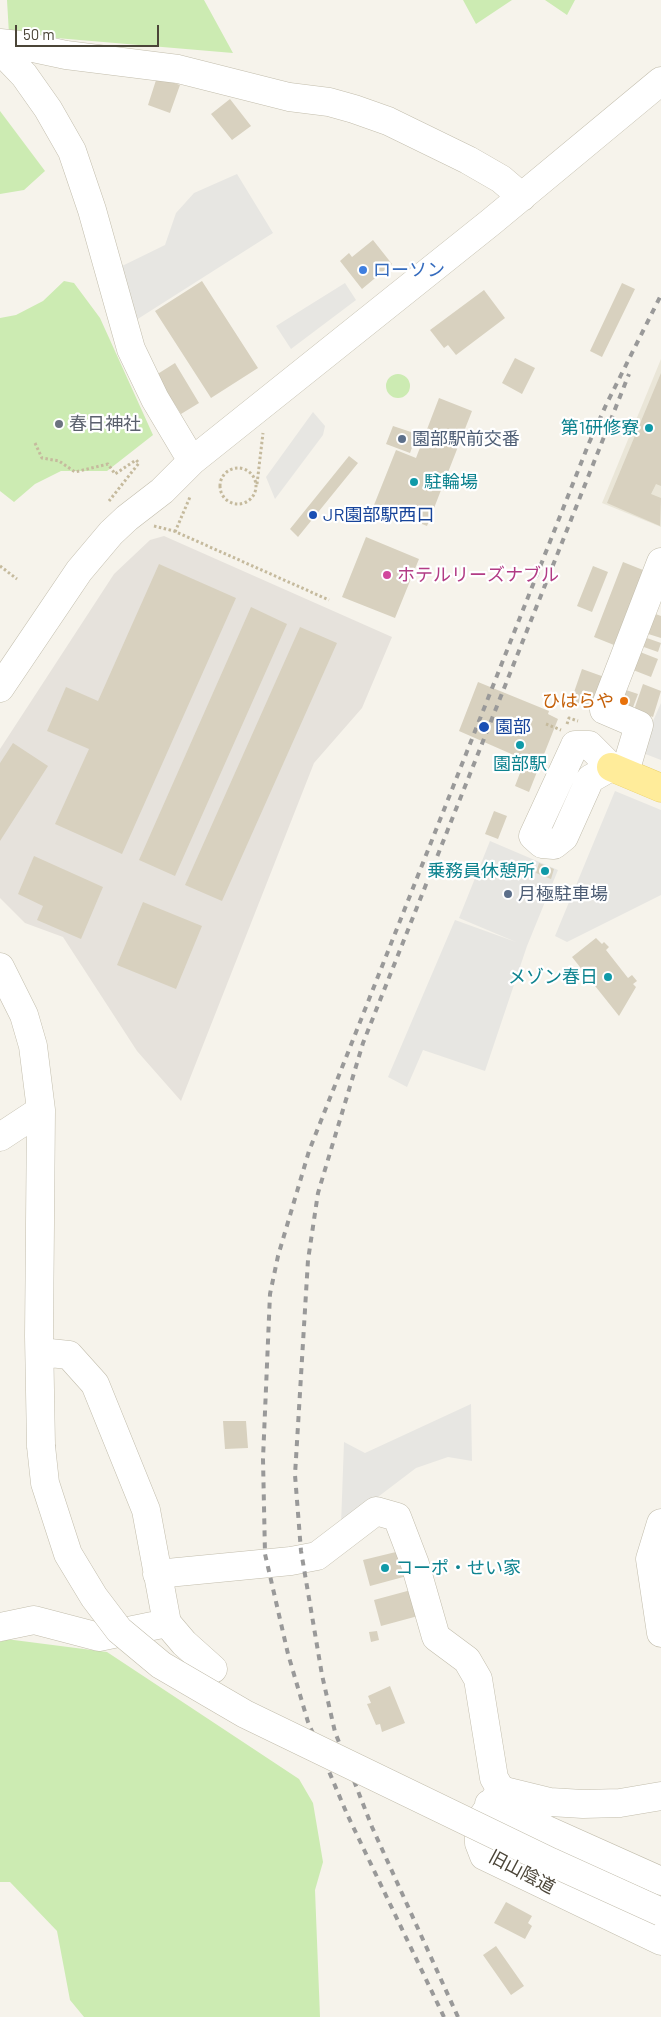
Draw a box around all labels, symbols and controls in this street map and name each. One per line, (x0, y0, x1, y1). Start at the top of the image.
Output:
scale bar (18, 15, 161, 47)
text: 50 m (23, 25, 55, 43)
place label: ローソン (373, 259, 445, 281)
marker: ローソン (357, 264, 369, 276)
place label: 春日神社 (69, 413, 141, 435)
place label: 第1研修寮 (561, 417, 639, 439)
marker: 春日神社 (53, 418, 65, 430)
marker: 第1研修寮 (643, 422, 655, 434)
place label: 園部駅前交番 (412, 428, 520, 450)
marker: 園部駅前交番 (396, 433, 408, 445)
place label: 駐輪場 (424, 471, 478, 493)
marker: 駐輪場 (408, 476, 420, 488)
place label: JR園部駅西口 (323, 504, 434, 526)
marker: JR園部駅西口 (307, 509, 319, 521)
place label: ホテルリーズナブル (397, 564, 559, 586)
marker: ホテルリーズナブル (381, 569, 393, 581)
place label: ひはらや (542, 690, 614, 712)
marker: ひはらや (618, 695, 630, 707)
place label: 園部 (495, 716, 531, 738)
marker: 園部 (477, 720, 491, 734)
marker: 園部駅 (514, 739, 526, 751)
place label: 園部駅 (493, 753, 547, 775)
place label: 乗務員休憩所 (427, 860, 535, 882)
marker: 乗務員休憩所 (539, 865, 551, 877)
place label: 月極駐車場 (518, 883, 608, 905)
marker: 月極駐車場 (502, 888, 514, 900)
place label: メゾン春日 (508, 966, 598, 988)
marker: メゾン春日 (602, 971, 614, 983)
place label: コーポ・せい家 (395, 1557, 521, 1579)
marker: コーポ・せい家 (379, 1562, 391, 1574)
street label: 旧山陰道 (485, 1846, 559, 1898)

